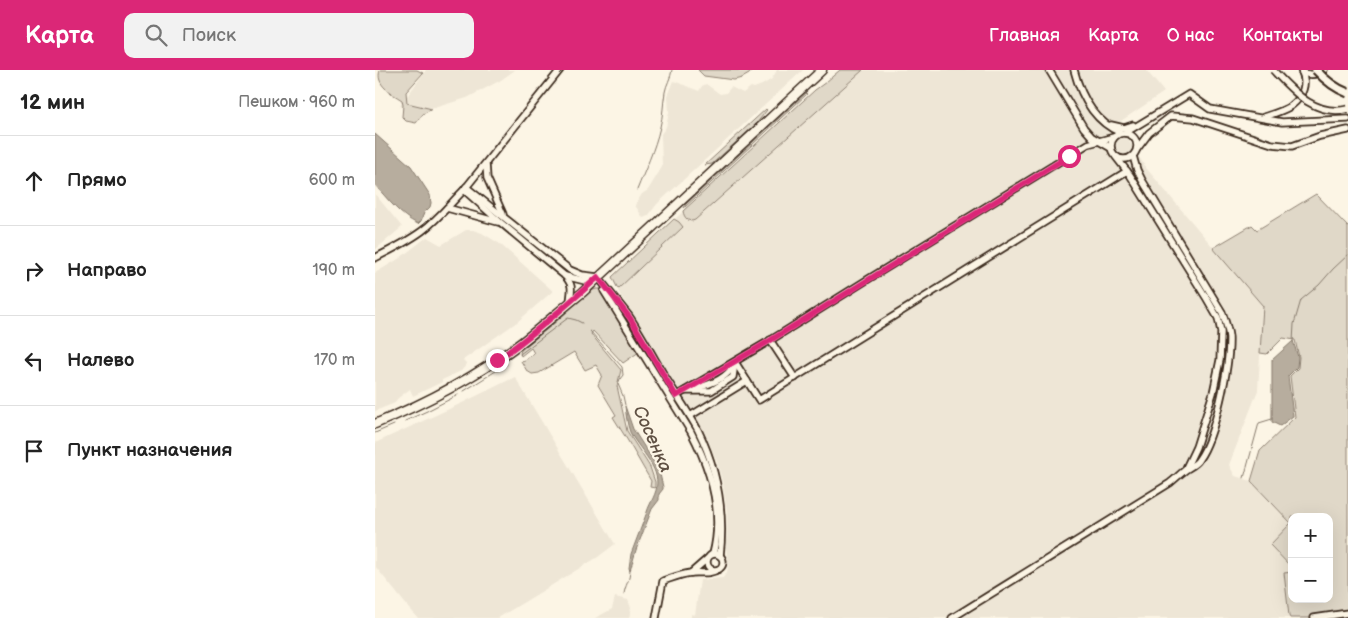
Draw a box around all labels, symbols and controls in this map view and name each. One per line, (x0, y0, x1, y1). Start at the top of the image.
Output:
search box (124, 13, 474, 58)
text: Карта (25, 21, 94, 50)
icon: search (142, 21, 170, 49)
text: Поиск (182, 24, 236, 47)
text: Главная (989, 25, 1060, 46)
text: Карта (1088, 25, 1139, 46)
text: О нас (1167, 25, 1214, 46)
text: Контакты (1242, 25, 1323, 46)
text: 12 мин (20, 90, 85, 115)
text: Пешком · 960 m (238, 93, 355, 112)
route start (1058, 145, 1081, 168)
icon: ahead (20, 167, 48, 195)
text: Прямо (67, 169, 127, 192)
text: 600 m (309, 171, 355, 190)
icon: right (20, 257, 48, 285)
text: Направо (67, 259, 147, 282)
text: 190 m (313, 261, 355, 280)
icon: left (20, 347, 48, 375)
text: Налево (67, 349, 134, 372)
route end (486, 349, 509, 372)
text: 170 m (314, 351, 355, 370)
water label: Сосенка (629, 403, 677, 476)
icon: arrive (20, 437, 48, 465)
text: Пункт назначения (67, 439, 232, 462)
map controls (1288, 513, 1333, 603)
button: + (1288, 513, 1333, 558)
button: − (1288, 558, 1333, 603)

